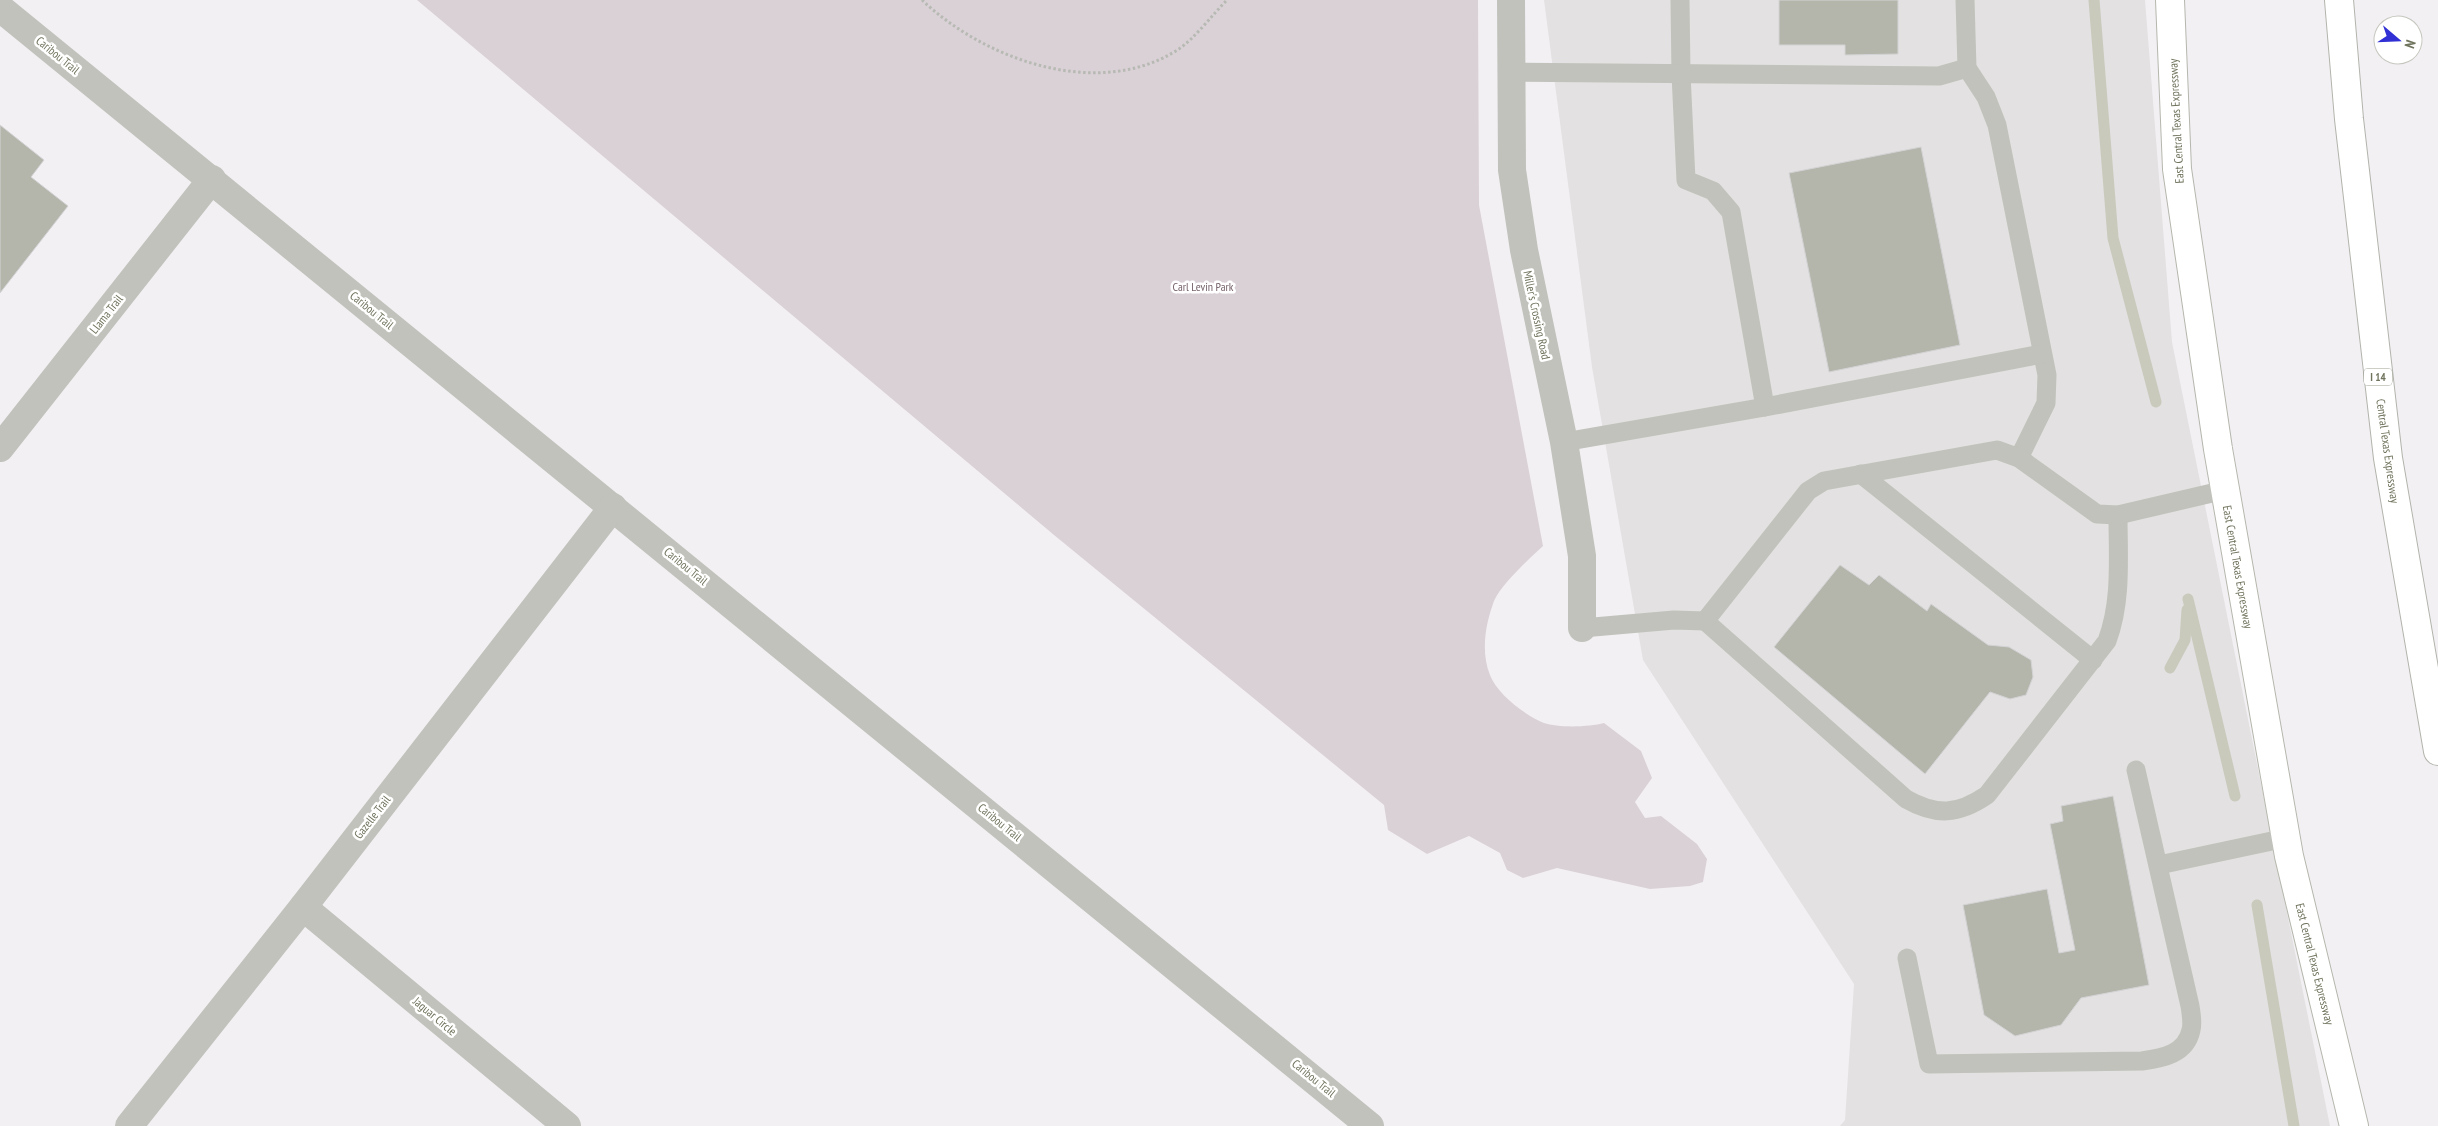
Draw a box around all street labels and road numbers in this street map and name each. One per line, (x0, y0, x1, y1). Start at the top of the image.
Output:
street label: Caribou Trail (33, 33, 83, 77)
street label: East Central Texas Expressway (2165, 58, 2187, 184)
street label: Miller's Crossing Road (1520, 269, 1554, 361)
street label: Caribou Trail (347, 288, 397, 332)
street label: Llama Trail (86, 291, 126, 336)
road number: I 14 (2364, 368, 2392, 386)
street label: Central Texas Expressway (2373, 398, 2403, 505)
street label: East Central Texas Expressway (2220, 504, 2256, 630)
street label: Caribou Trail (661, 544, 711, 588)
street label: Gazelle Trail (351, 792, 394, 841)
street label: Caribou Trail (975, 800, 1025, 844)
street label: East Central Texas Expressway (2293, 902, 2338, 1027)
street label: Jaguar Circle (409, 993, 460, 1039)
street label: Caribou Trail (1289, 1056, 1339, 1100)

